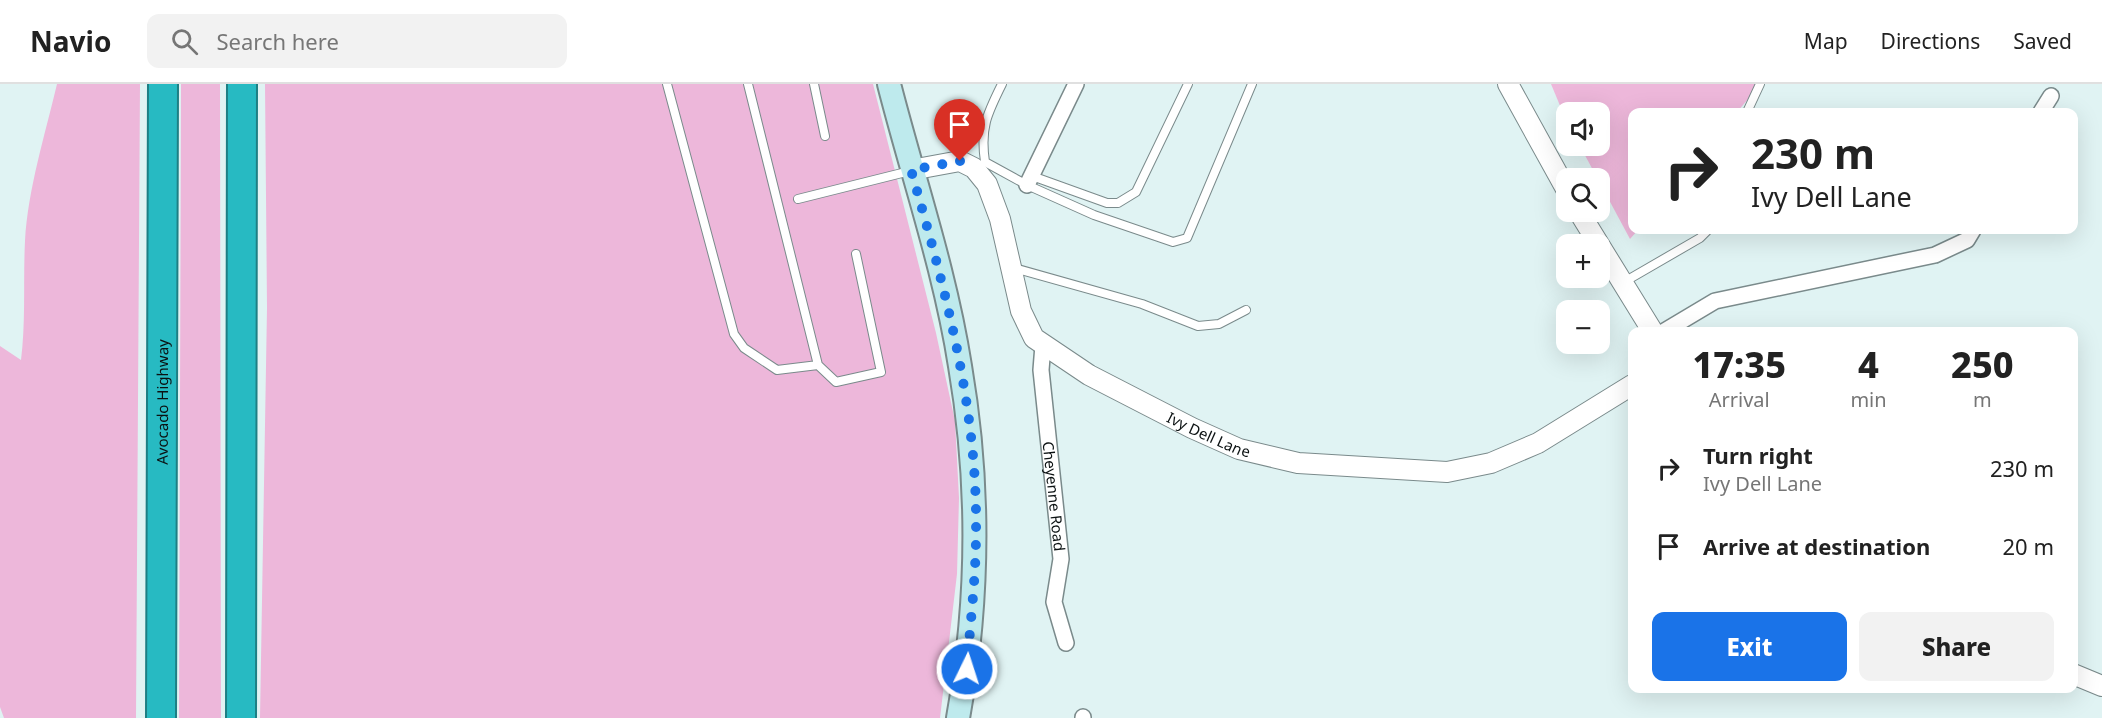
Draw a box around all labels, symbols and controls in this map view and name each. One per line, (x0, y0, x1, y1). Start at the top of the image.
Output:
search box (147, 14, 567, 68)
text: Navio (30, 22, 111, 60)
icon: search (168, 25, 201, 58)
text: Search here (216, 26, 339, 56)
text: Map (1804, 27, 1848, 55)
text: Directions (1881, 27, 1980, 55)
text: Saved (2013, 27, 2072, 55)
pin (934, 99, 985, 161)
map controls (1556, 102, 1610, 354)
button: sound (1556, 102, 1610, 156)
icon: arrive (943, 108, 976, 141)
text: 230 m (1751, 124, 1875, 181)
icon: right (1652, 132, 1730, 210)
button: search (1556, 168, 1610, 222)
text: Ivy Dell Lane (1751, 178, 1912, 215)
button: + (1556, 234, 1610, 288)
button: − (1556, 300, 1610, 354)
street label: Avocado Highway (152, 339, 172, 465)
text: 17:35 (1692, 340, 1786, 389)
text: 4 (1858, 340, 1879, 389)
text: 250 (1951, 340, 2014, 389)
text: Arrival (1709, 386, 1770, 413)
text: min (1850, 386, 1887, 413)
text: m (1973, 386, 1992, 413)
street label: Ivy Dell Lane (1164, 407, 1252, 461)
street label: Cheyenne Road (1039, 440, 1070, 552)
text: Turn right (1703, 440, 1813, 470)
icon: right (1652, 452, 1685, 485)
text: 230 m (1990, 453, 2054, 483)
text: Ivy Dell Lane (1703, 470, 1822, 497)
icon: arrive (1652, 530, 1685, 563)
text: Arrive at destination (1703, 531, 1930, 561)
text: 20 m (2003, 531, 2054, 561)
button: Exit (1652, 612, 1847, 681)
button: Share (1859, 612, 2054, 681)
position arrow (935, 637, 999, 701)

